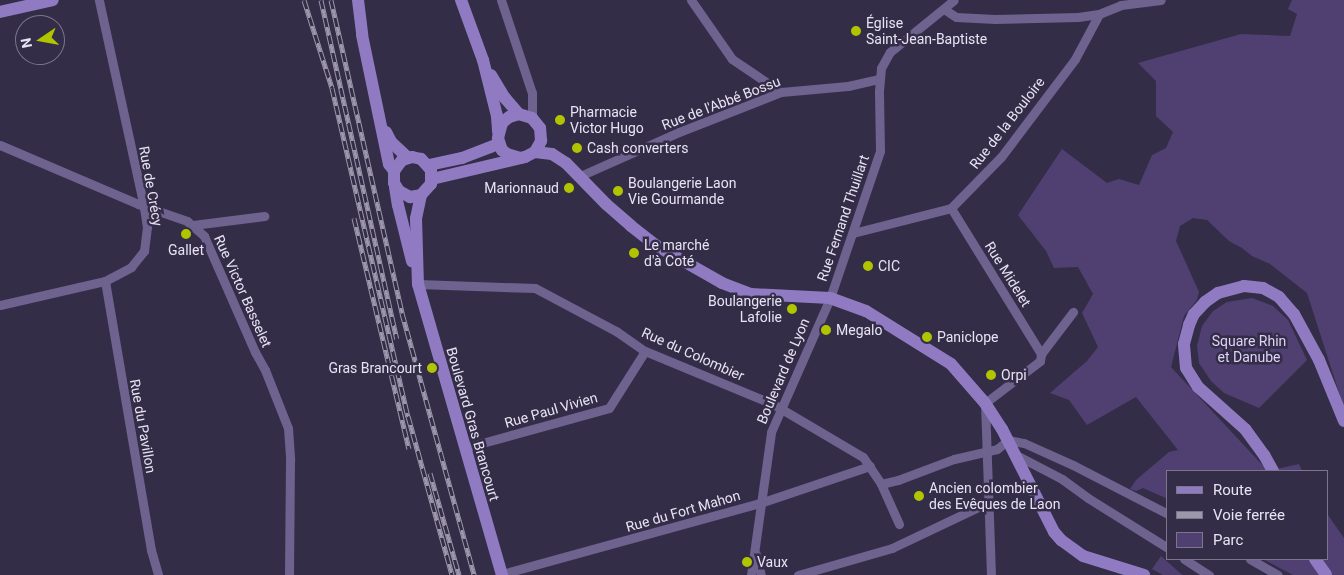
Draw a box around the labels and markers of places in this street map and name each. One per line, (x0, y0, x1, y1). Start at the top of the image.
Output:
place label: Église Saint-Jean-Baptiste (866, 15, 987, 48)
marker: Église Saint-Jean-Baptiste (850, 25, 862, 37)
place label: Pharmacie Victor Hugo (570, 104, 644, 136)
marker: Pharmacie Victor Hugo (554, 114, 566, 126)
place label: Cash converters (587, 140, 688, 156)
marker: Cash converters (571, 142, 583, 154)
place label: Boulangerie Laon Vie Gourmande (628, 175, 736, 208)
place label: Marionnaud (484, 180, 559, 196)
marker: Marionnaud (563, 182, 575, 194)
marker: Boulangerie Laon Vie Gourmande (612, 185, 624, 197)
marker: Gallet (180, 228, 192, 240)
place label: Le marché d'à Coté (644, 237, 709, 270)
place label: Gallet (168, 242, 204, 258)
marker: Le marché d'à Coté (628, 247, 640, 259)
place label: CIC (878, 258, 900, 274)
marker: CIC (862, 260, 874, 272)
place label: Boulangerie Lafolie (708, 293, 782, 326)
marker: Boulangerie Lafolie (786, 303, 798, 315)
place label: Megalo (836, 322, 883, 338)
marker: Megalo (820, 324, 832, 336)
place label: Paniclope (937, 329, 999, 345)
marker: Paniclope (921, 331, 933, 343)
place label: Gras Brancourt (328, 360, 422, 376)
marker: Gras Brancourt (426, 362, 438, 374)
place label: Orpi (1001, 367, 1027, 383)
marker: Orpi (985, 369, 997, 381)
place label: Ancien colombier des Evêques de Laon (929, 480, 1060, 512)
marker: Ancien colombier des Evêques de Laon (913, 490, 925, 502)
place label: Vaux (757, 554, 788, 570)
marker: Vaux (741, 556, 753, 568)

